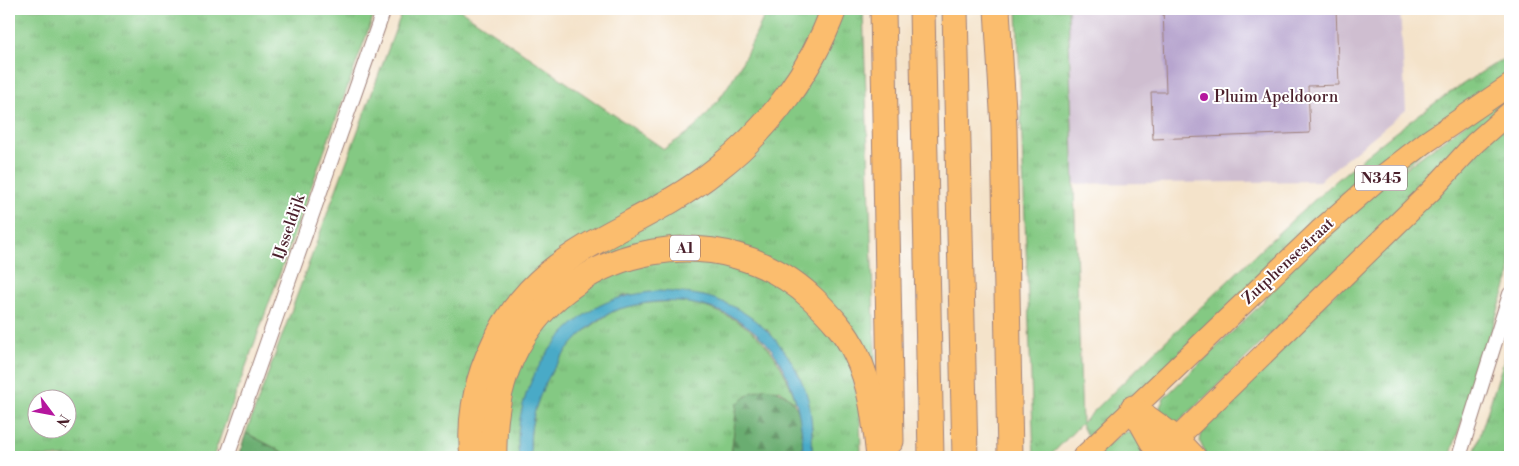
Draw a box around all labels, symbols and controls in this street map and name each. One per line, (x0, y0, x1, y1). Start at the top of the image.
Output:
place label: Pluim Apeldoorn (1214, 87, 1339, 107)
marker: Pluim Apeldoorn (1198, 91, 1210, 103)
road number: N345 (1355, 166, 1407, 190)
street label: IJsseldijk (268, 190, 310, 262)
street label: Zutphensestraat (1238, 213, 1338, 309)
road number: A1 (670, 236, 700, 260)
north arrow (28, 388, 78, 438)
text: N (52, 411, 73, 430)

